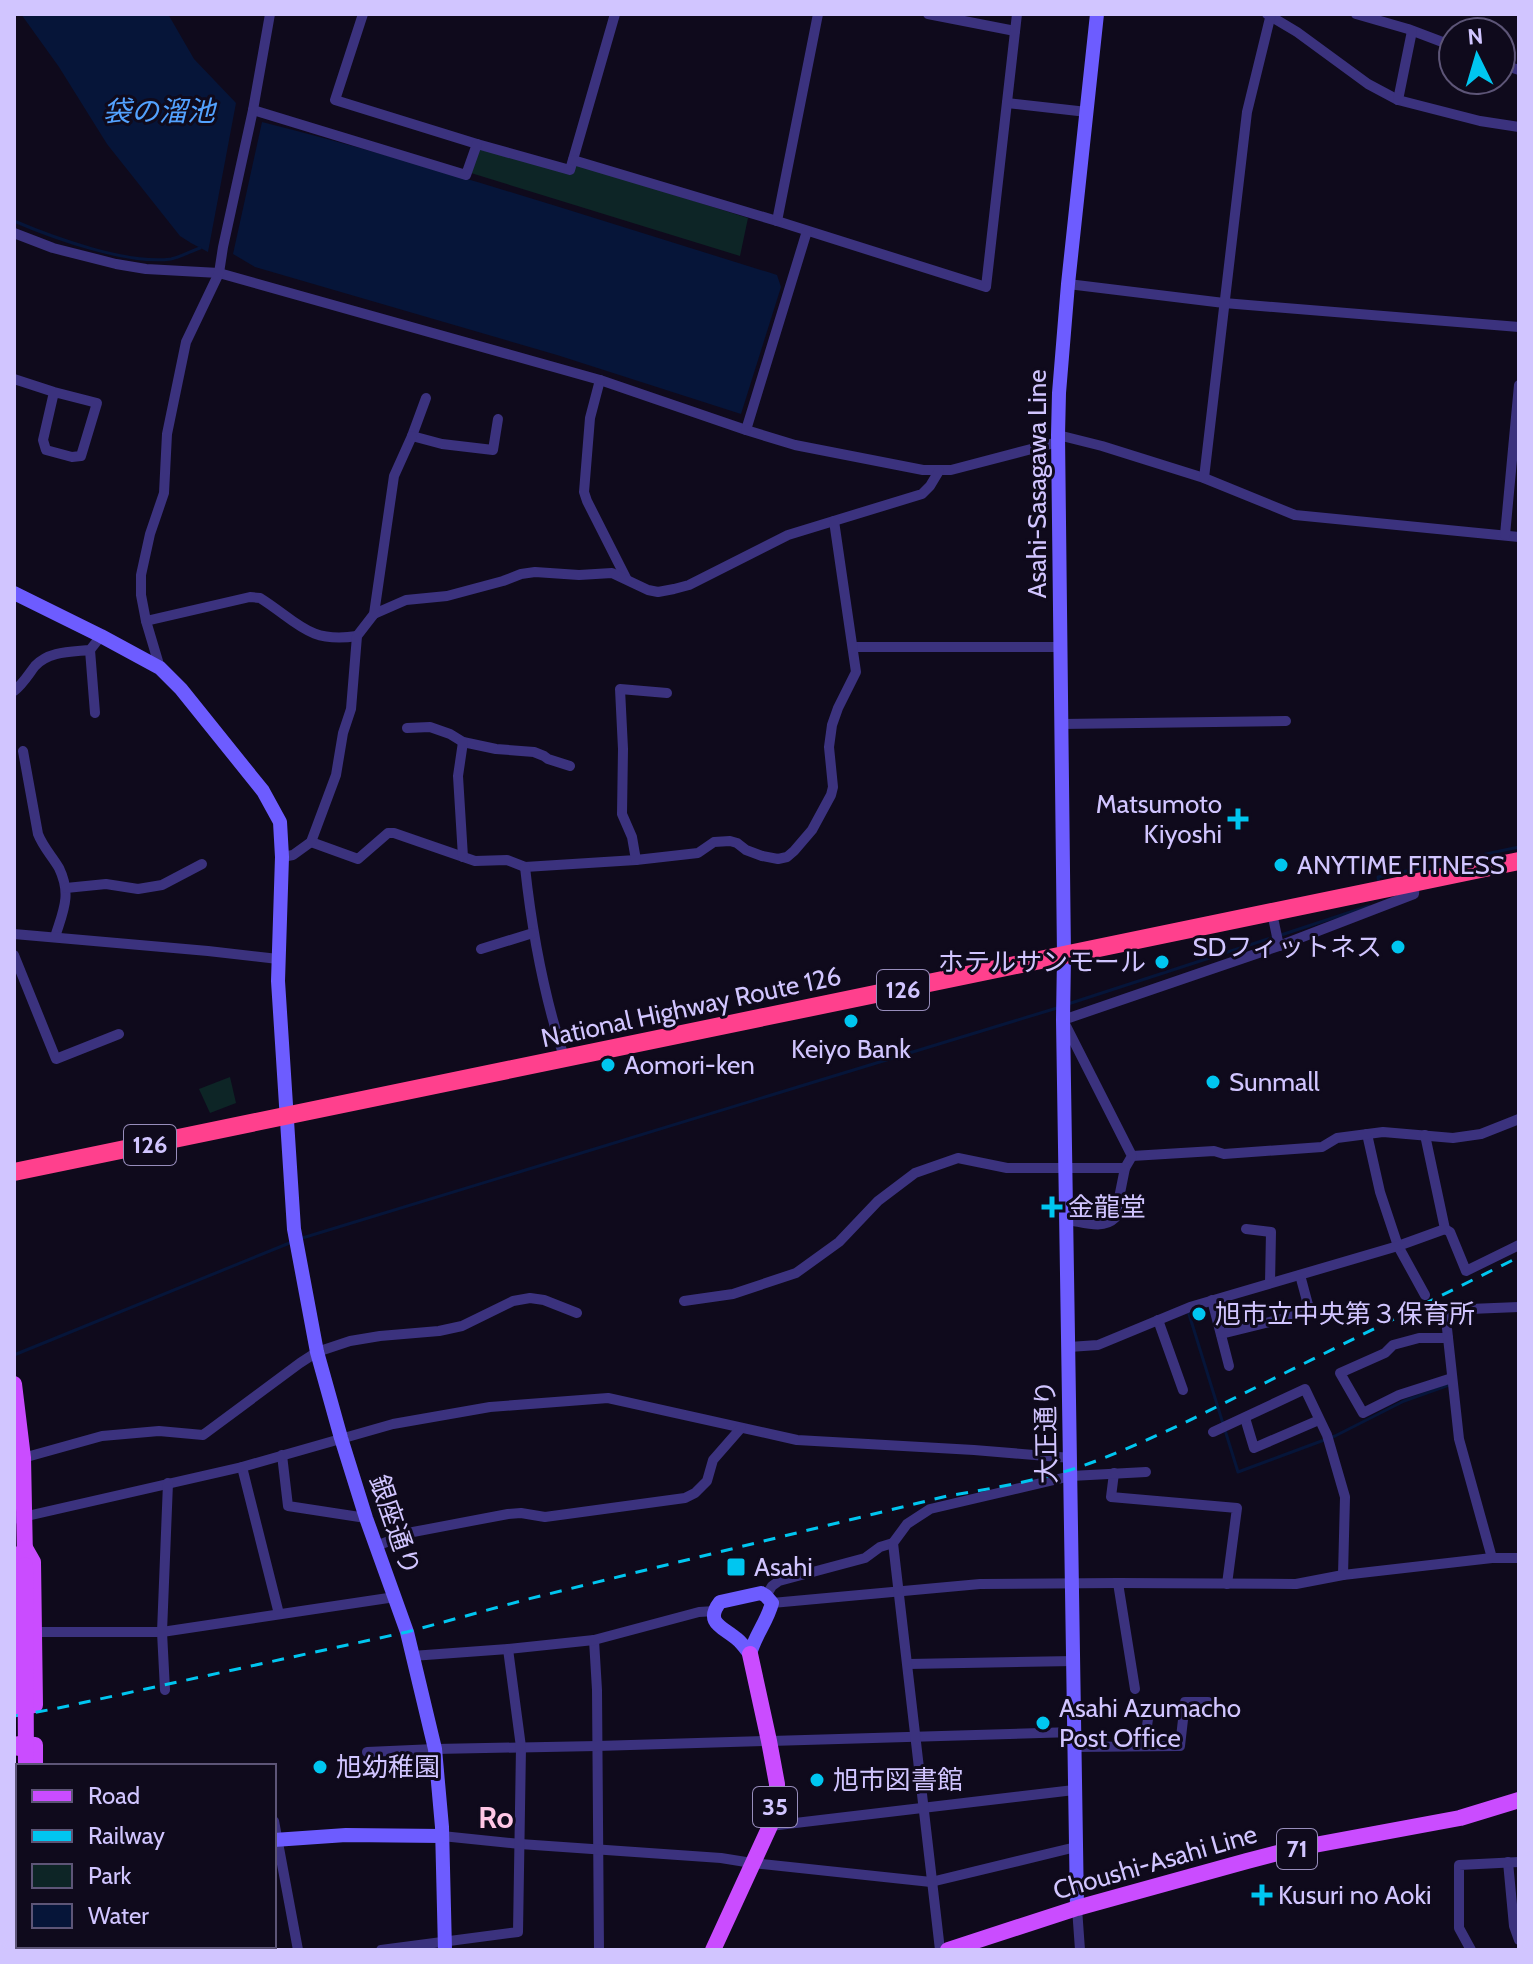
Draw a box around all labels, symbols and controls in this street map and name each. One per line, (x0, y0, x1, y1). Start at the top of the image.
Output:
north arrow (1437, 16, 1517, 96)
text: N (1466, 22, 1484, 51)
water label: 袋の溜池 (103, 94, 218, 128)
street label: Asahi-Sasagawa Line (1021, 369, 1053, 599)
place label: Matsumoto Kiyoshi (1096, 788, 1222, 850)
marker: Matsumoto Kiyoshi (1229, 810, 1247, 828)
place label: ANYTIME FITNESS (1297, 849, 1505, 881)
marker: ANYTIME FITNESS (1272, 856, 1290, 874)
place label: SDフィットネス (1192, 931, 1382, 963)
marker: SDフィットネス (1389, 938, 1407, 956)
place label: ホテルサンモール (938, 946, 1146, 978)
marker: ホテルサンモール (1153, 953, 1171, 971)
street label: National Highway Route 126 (538, 960, 844, 1054)
road number: 126 (877, 970, 929, 1010)
marker: Keiyo Bank (842, 1012, 860, 1030)
place label: Keiyo Bank (791, 1033, 911, 1065)
place label: Aomori-ken (624, 1049, 755, 1081)
marker: Aomori-ken (599, 1056, 617, 1074)
place label: Sunmall (1229, 1066, 1320, 1098)
marker: Sunmall (1204, 1073, 1222, 1091)
road number: 126 (124, 1125, 176, 1165)
place label: 金龍堂 (1068, 1191, 1146, 1223)
marker: 金龍堂 (1043, 1198, 1061, 1216)
place label: 旭市立中央第３保育所 (1215, 1298, 1475, 1330)
marker: 旭市立中央第３保育所 (1190, 1305, 1208, 1323)
street label: 大正通り (1029, 1380, 1063, 1484)
street label: 銀座通り (363, 1471, 427, 1579)
place label: Asahi (754, 1551, 813, 1583)
marker: Asahi (725, 1556, 747, 1578)
place label: Asahi Azumacho Post Office (1059, 1692, 1241, 1754)
marker: Asahi Azumacho Post Office (1034, 1714, 1052, 1732)
place label: 旭幼稚園 (336, 1751, 440, 1783)
marker: 旭幼稚園 (311, 1758, 329, 1776)
legend (16, 1764, 276, 1948)
place label: 旭市図書館 (833, 1764, 963, 1796)
marker: 旭市図書館 (808, 1771, 826, 1789)
text: Road (88, 1781, 140, 1810)
road number: 35 (753, 1787, 797, 1827)
district label: Ro (478, 1799, 514, 1836)
street label: Choushi-Asahi Line (1049, 1818, 1261, 1906)
text: Railway (88, 1821, 165, 1850)
road number: 71 (1277, 1829, 1317, 1869)
text: Park (88, 1861, 131, 1890)
place label: Kusuri no Aoki (1278, 1879, 1432, 1911)
marker: Kusuri no Aoki (1253, 1886, 1271, 1904)
text: Water (88, 1901, 149, 1930)

